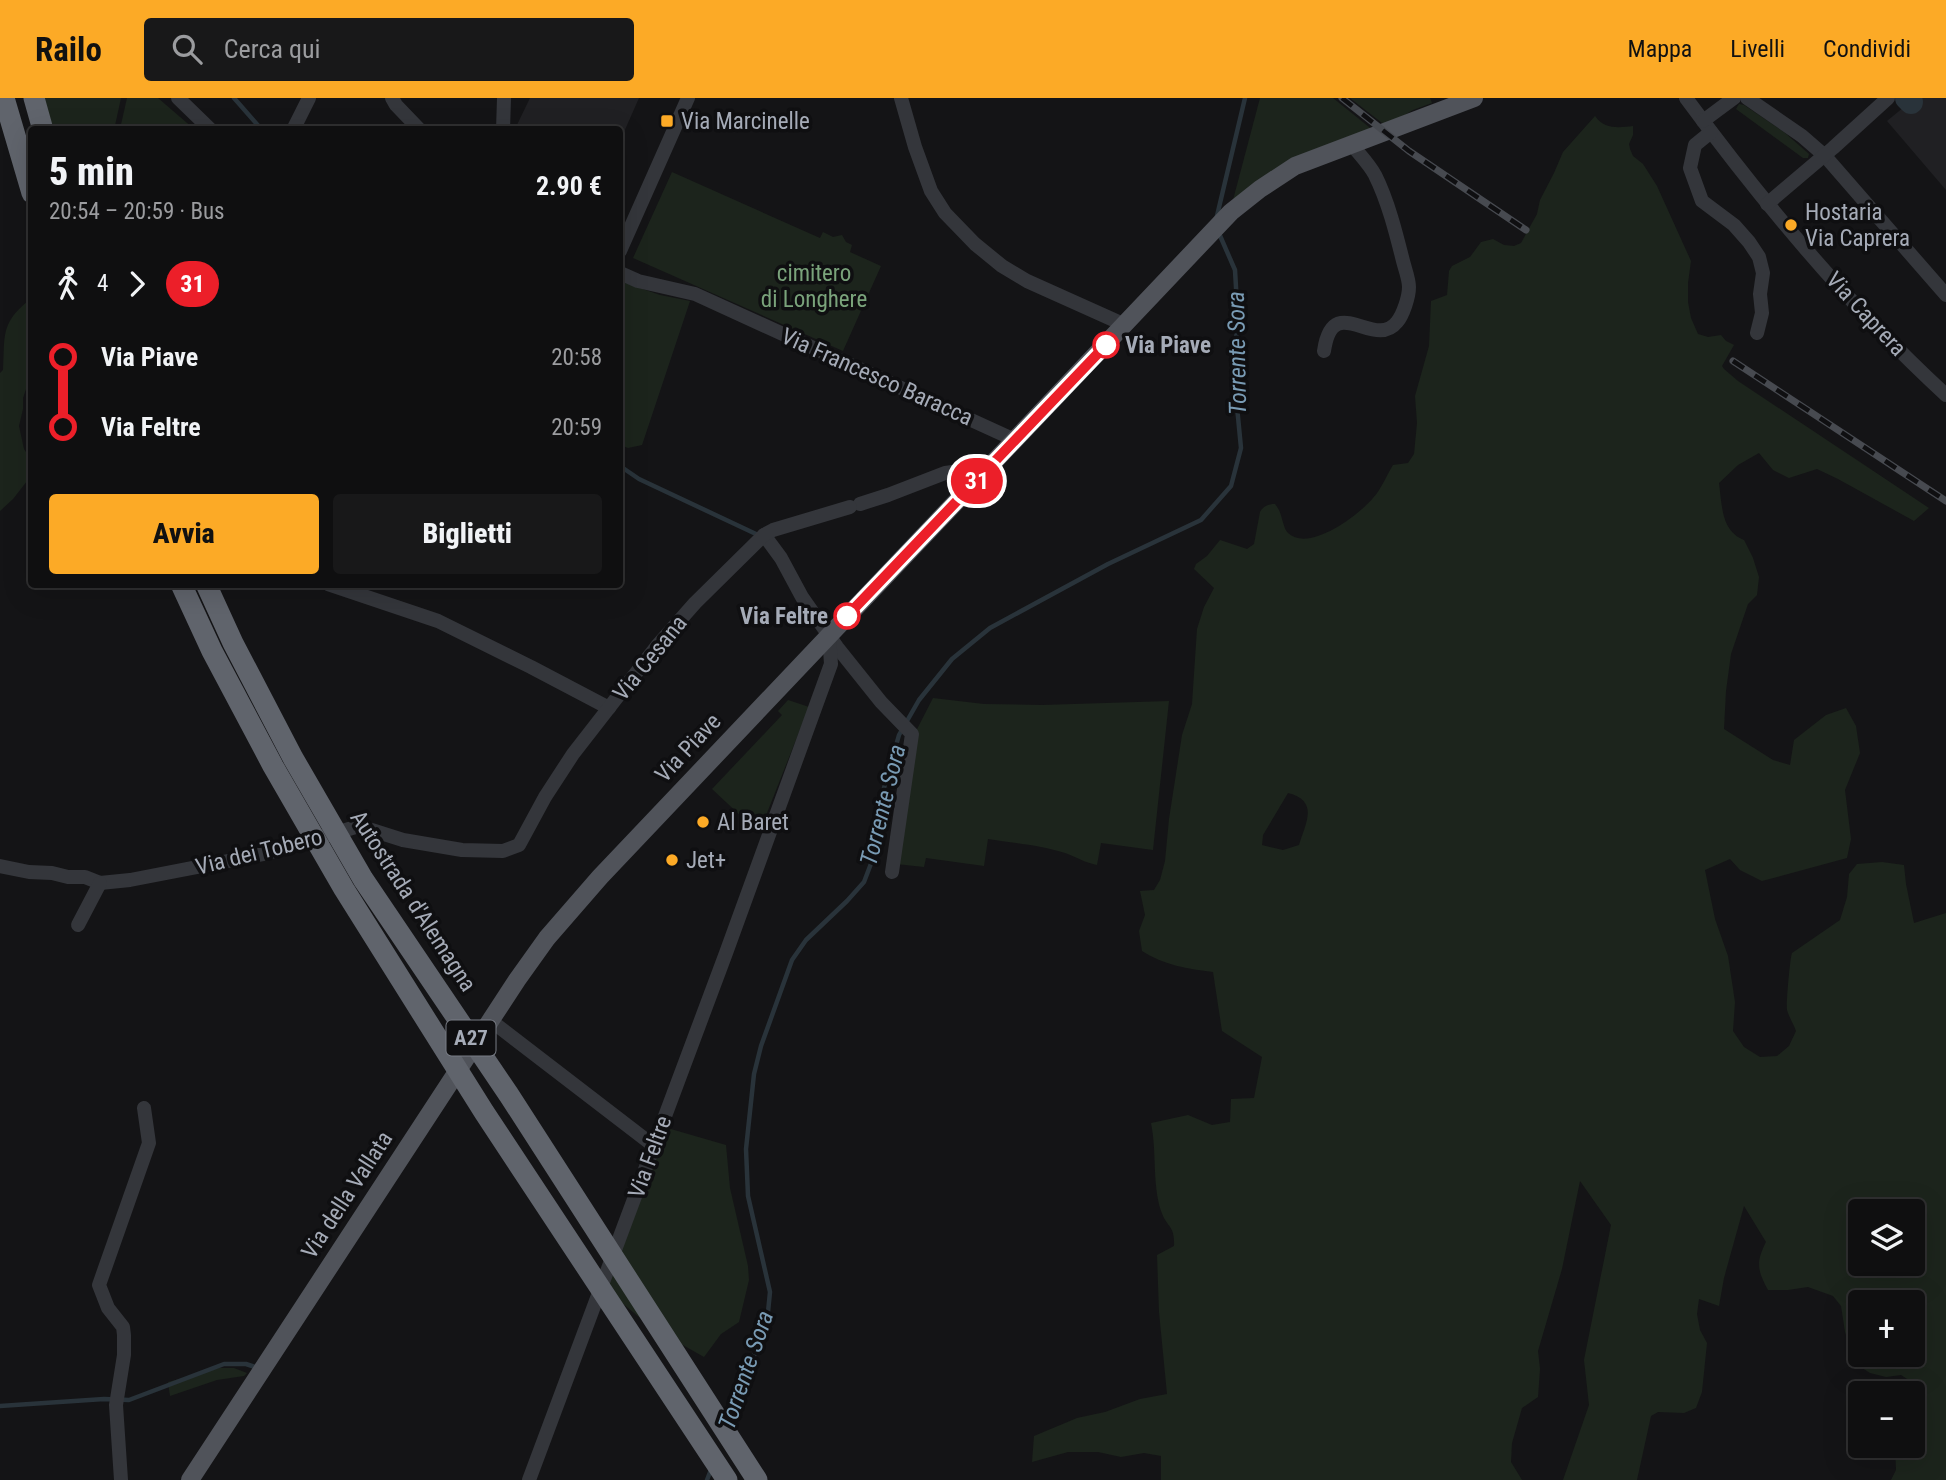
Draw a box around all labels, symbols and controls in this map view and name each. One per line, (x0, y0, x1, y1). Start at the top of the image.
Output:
search box (144, 18, 634, 81)
text: Railo (35, 30, 102, 69)
icon: search (168, 30, 206, 68)
text: Cerca qui (224, 34, 320, 64)
text: Mappa (1628, 35, 1692, 63)
text: Livelli (1730, 35, 1785, 63)
text: Condividi (1823, 35, 1911, 63)
place label: Via Marcinelle (681, 108, 810, 135)
marker: Via Marcinelle (659, 113, 675, 129)
text: 5 min (49, 150, 134, 194)
text: 2.90 € (536, 171, 602, 201)
text: 20:54 – 20:59 · Bus (49, 198, 225, 225)
place label: Hostaria Via Caprera (1805, 199, 1910, 252)
marker: Hostaria Via Caprera (1783, 217, 1799, 233)
park label: cimitero di Longhere (761, 260, 867, 313)
icon: walk (49, 265, 87, 303)
icon: forward (118, 265, 156, 303)
street label: Via Caprera (1820, 266, 1912, 362)
text: 4 (97, 270, 108, 297)
text: 31 (180, 270, 205, 298)
water label: Torrente Sora (1222, 291, 1252, 415)
street label: Via Francesco Baracca (777, 323, 977, 431)
marker: Via Piave (1093, 332, 1119, 358)
place label: Via Piave (1125, 332, 1211, 359)
text: Via Piave (101, 342, 198, 372)
text: 20:58 (551, 344, 602, 371)
text: Via Feltre (101, 412, 201, 442)
text: 20:59 (551, 414, 602, 441)
line badge: 31 (946, 458, 1009, 504)
text: 31 (965, 467, 989, 495)
button: Avvia (49, 494, 319, 574)
button: Biglietti (333, 494, 602, 574)
place label: Via Feltre (740, 603, 828, 630)
marker: Via Feltre (834, 603, 860, 629)
street label: Via Cesana (607, 610, 693, 706)
street label: Via Piave (650, 708, 726, 788)
water label: Torrente Sora (854, 742, 912, 868)
street label: Autostrada d'Alemagna (344, 806, 482, 996)
place label: Al Baret (717, 809, 789, 836)
marker: Al Baret (695, 814, 711, 830)
street label: Via dei Tobero (193, 823, 325, 881)
place label: Jet+ (686, 847, 726, 874)
marker: Jet+ (664, 852, 680, 868)
road number: A27 (447, 1020, 496, 1056)
street label: Via Feltre (623, 1112, 677, 1202)
street label: Via della Vallata (296, 1126, 398, 1264)
map controls (1848, 1199, 1925, 1458)
button: layers (1848, 1199, 1925, 1276)
button: + (1848, 1290, 1925, 1367)
water label: Torrente Sora (713, 1307, 779, 1433)
button: − (1848, 1381, 1925, 1458)

